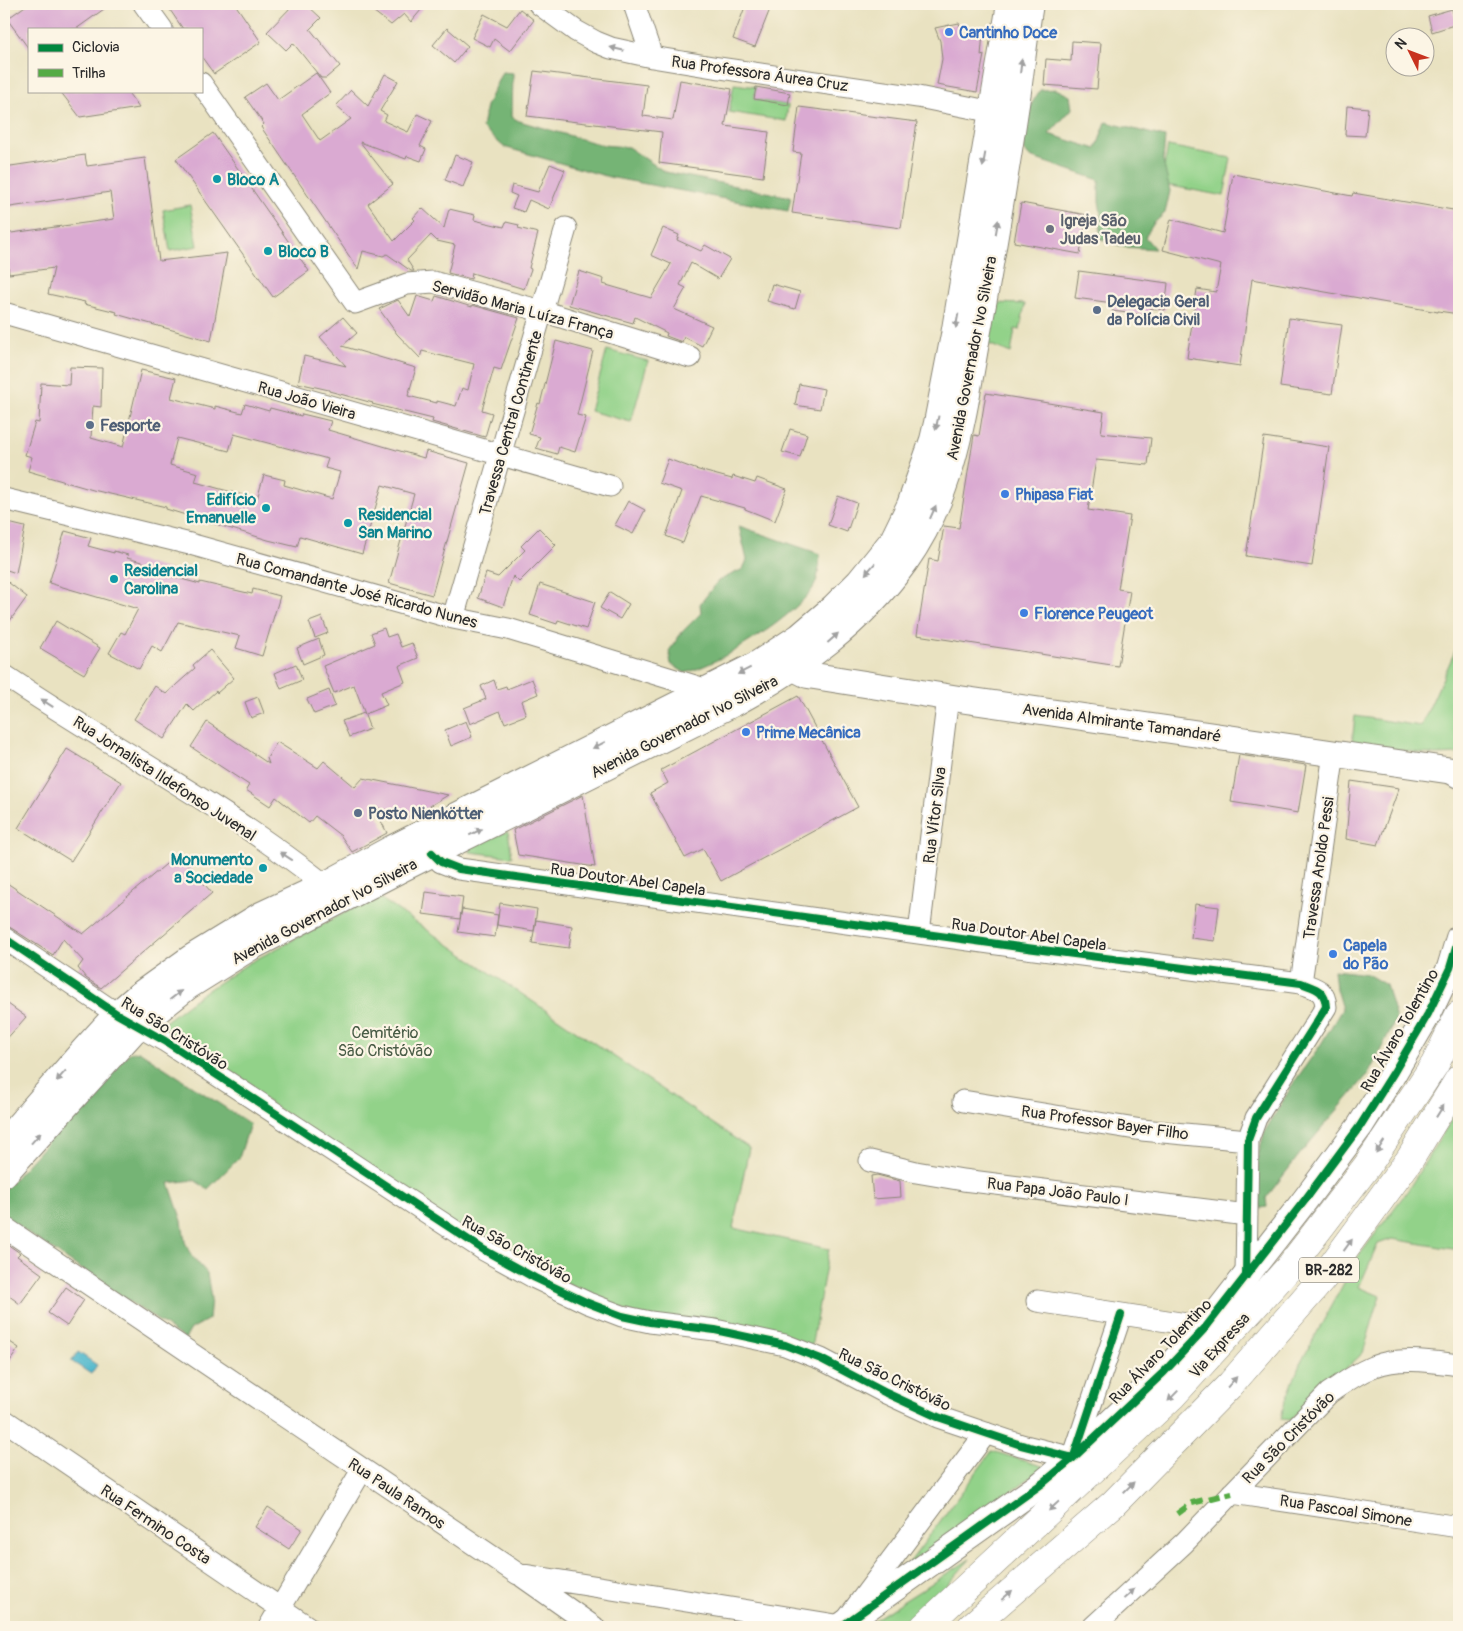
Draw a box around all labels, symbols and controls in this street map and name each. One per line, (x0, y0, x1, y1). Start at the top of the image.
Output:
place label: Cantinho Doce (959, 23, 1058, 43)
marker: Cantinho Doce (943, 26, 955, 38)
legend (28, 28, 202, 92)
north arrow (1386, 28, 1436, 78)
text: N (1391, 34, 1410, 53)
text: Ciclovia (72, 38, 120, 57)
one-way arrow (609, 45, 624, 53)
street label: Rua Professora Áurea Cruz (670, 52, 850, 96)
one-way arrow (1017, 58, 1025, 74)
text: Trilha (72, 64, 106, 83)
one-way arrow (980, 153, 988, 169)
place label: Bloco A (227, 170, 280, 190)
marker: Bloco A (211, 173, 223, 185)
place label: Igreja São Judas Tadeu (1060, 211, 1141, 249)
one-way arrow (993, 219, 1001, 235)
marker: Igreja São Judas Tadeu (1044, 223, 1056, 235)
place label: Bloco B (278, 242, 329, 262)
marker: Bloco B (262, 245, 274, 257)
street label: Avenida Governador Ivo Silveira (942, 254, 1002, 462)
street label: Servidão Maria Luíza França (430, 276, 616, 344)
place label: Delegacia Geral da Polícia Civil (1107, 292, 1210, 330)
marker: Delegacia Geral da Polícia Civil (1091, 304, 1103, 316)
one-way arrow (952, 313, 960, 329)
street label: Travessa Central Continente (475, 328, 547, 518)
street label: Rua João Vieira (255, 377, 358, 425)
place label: Fesporte (100, 416, 161, 436)
one-way arrow (932, 416, 940, 432)
marker: Fesporte (84, 419, 96, 431)
place label: Phipasa Fiat (1015, 485, 1094, 505)
marker: Phipasa Fiat (999, 488, 1011, 500)
place label: Edifício Emanuelle (186, 490, 257, 528)
marker: Edifício Emanuelle (260, 502, 272, 514)
place label: Residencial San Marino (358, 505, 433, 543)
one-way arrow (930, 505, 938, 519)
marker: Residencial San Marino (342, 517, 354, 529)
street label: Rua Comandante José Ricardo Nunes (234, 549, 480, 633)
place label: Residencial Carolina (124, 561, 198, 599)
one-way arrow (864, 563, 875, 576)
marker: Residencial Carolina (108, 573, 120, 585)
place label: Florence Peugeot (1034, 604, 1154, 624)
marker: Florence Peugeot (1018, 607, 1030, 619)
one-way arrow (827, 633, 840, 644)
one-way arrow (737, 667, 752, 675)
street label: Avenida Governador Ivo Silveira (587, 671, 781, 783)
one-way arrow (41, 698, 54, 708)
street label: Avenida Almirante Tamandaré (1021, 699, 1223, 747)
street label: Rua Jornalista Ildefonso Juvenal (69, 712, 260, 846)
place label: Prime Mecânica (756, 723, 861, 743)
marker: Prime Mecânica (740, 726, 752, 738)
one-way arrow (592, 741, 607, 749)
street label: Rua Vítor Silva (919, 766, 951, 865)
street label: Travessa Aroldo Pessi (1299, 796, 1339, 941)
place label: Posto Nienkötter (368, 804, 484, 824)
marker: Posto Nienkötter (352, 807, 364, 819)
one-way arrow (469, 827, 483, 835)
place label: Monumento a Sociedade (171, 850, 254, 888)
one-way arrow (279, 851, 293, 861)
street label: Avenida Governador Ivo Silveira (228, 854, 421, 969)
street label: Rua Doutor Abel Capela (549, 859, 707, 901)
marker: Monumento a Sociedade (257, 862, 269, 874)
street label: Rua Doutor Abel Capela (950, 914, 1108, 956)
place label: Capela do Pão (1343, 936, 1389, 974)
marker: Capela do Pão (1327, 948, 1339, 960)
street label: Rua Álvaro Tolentino (1356, 965, 1443, 1096)
one-way arrow (169, 990, 182, 1001)
street label: Rua São Cristóvão (117, 993, 232, 1075)
park label: Cemitério São Cristóvão (338, 1023, 433, 1061)
one-way arrow (56, 1069, 67, 1082)
street label: Rua Professor Bayer Filho (1020, 1101, 1190, 1145)
one-way arrow (1436, 1104, 1445, 1118)
one-way arrow (31, 1131, 42, 1144)
one-way arrow (1375, 1140, 1385, 1153)
street label: Rua Papa João Paulo I (986, 1173, 1130, 1211)
street label: Rua São Cristóvão (458, 1211, 575, 1289)
one-way arrow (1343, 1238, 1353, 1251)
road number: BR-282 (1299, 1258, 1359, 1282)
street label: Rua Álvaro Tolentino (1105, 1294, 1216, 1409)
street label: Via Expressa (1185, 1309, 1254, 1383)
street label: Rua São Cristóvão (835, 1344, 954, 1416)
one-way arrow (1226, 1377, 1238, 1389)
street label: Rua São Cristóvão (1238, 1387, 1339, 1488)
one-way arrow (1167, 1389, 1179, 1401)
street label: Rua Paula Ramos (344, 1454, 449, 1534)
street label: Rua Fermino Costa (96, 1481, 214, 1569)
one-way arrow (1123, 1482, 1135, 1494)
street label: Rua Pascoal Simone (1278, 1491, 1414, 1531)
one-way arrow (1048, 1500, 1060, 1512)
one-way arrow (1123, 1588, 1135, 1600)
one-way arrow (1001, 1590, 1014, 1601)

